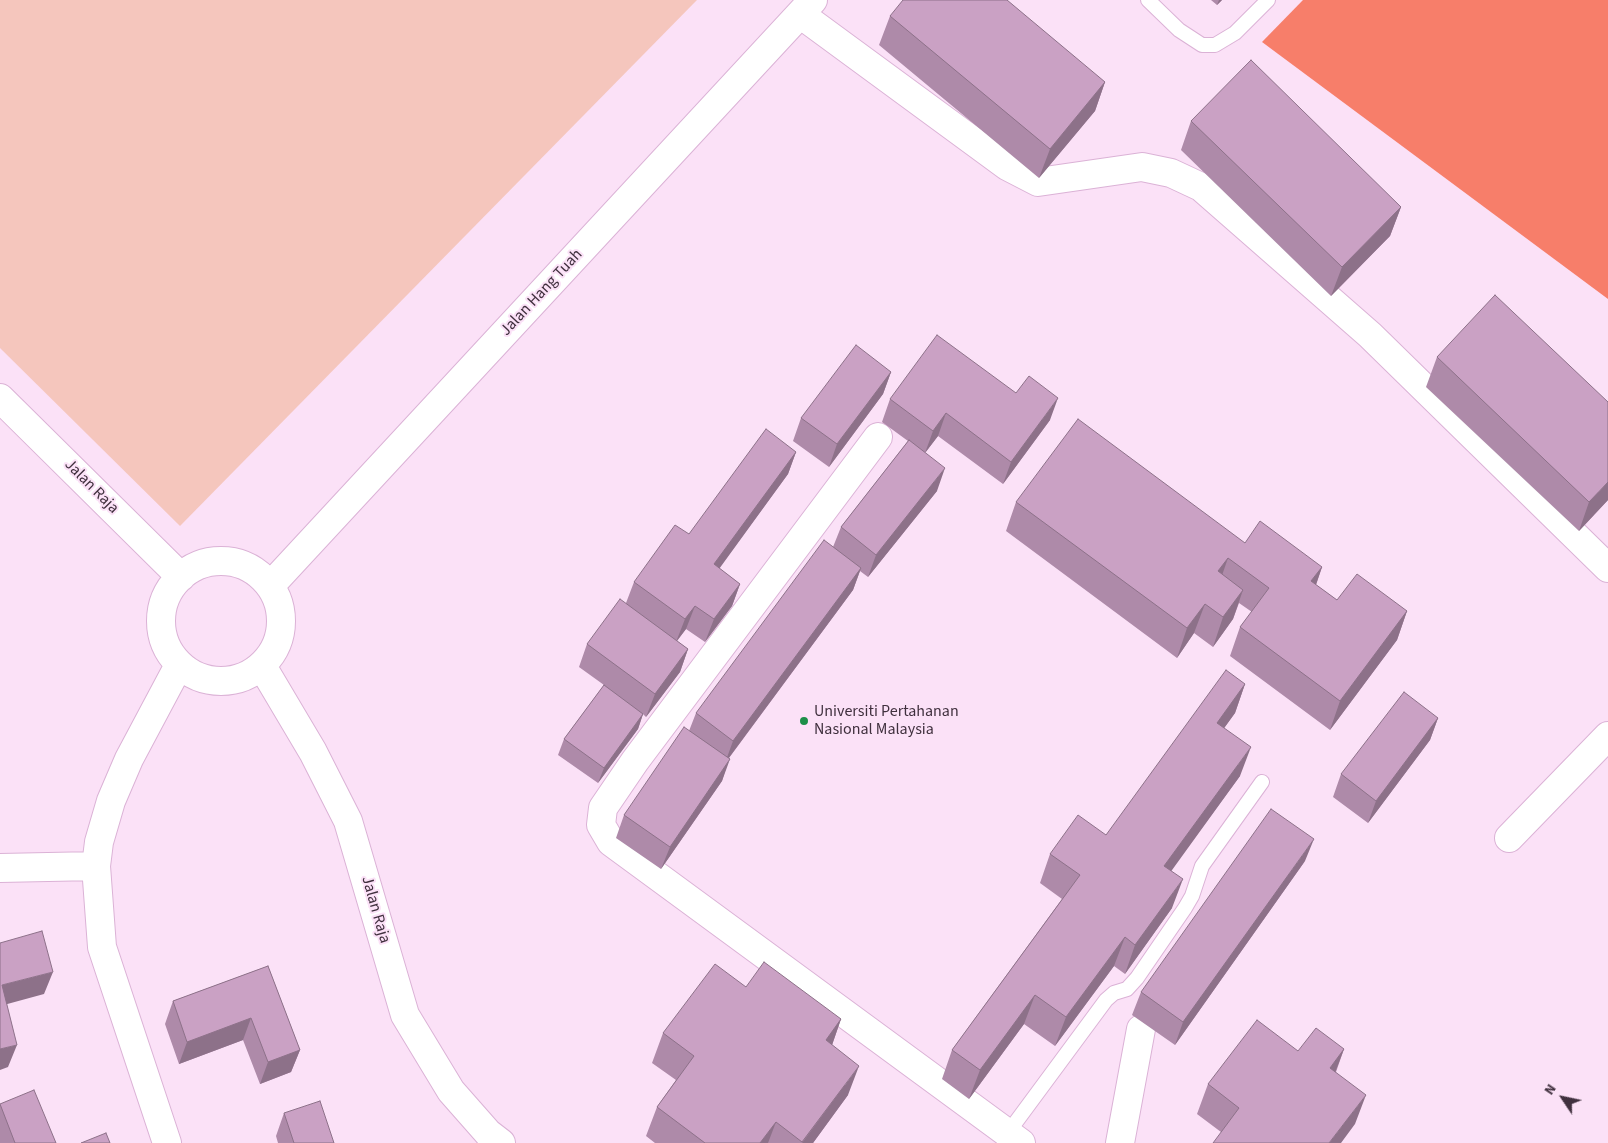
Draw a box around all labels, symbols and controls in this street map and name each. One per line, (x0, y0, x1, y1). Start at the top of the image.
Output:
street label: Jalan Hang Tuah (497, 246, 587, 340)
street label: Jalan Raja (60, 456, 122, 518)
place label: Universiti Pertahanan Nasional Malaysia (814, 702, 959, 740)
marker: Universiti Pertahanan Nasional Malaysia (798, 715, 810, 727)
street label: Jalan Raja (356, 874, 394, 946)
north arrow (1538, 1073, 1588, 1123)
text: N (1540, 1080, 1561, 1099)

